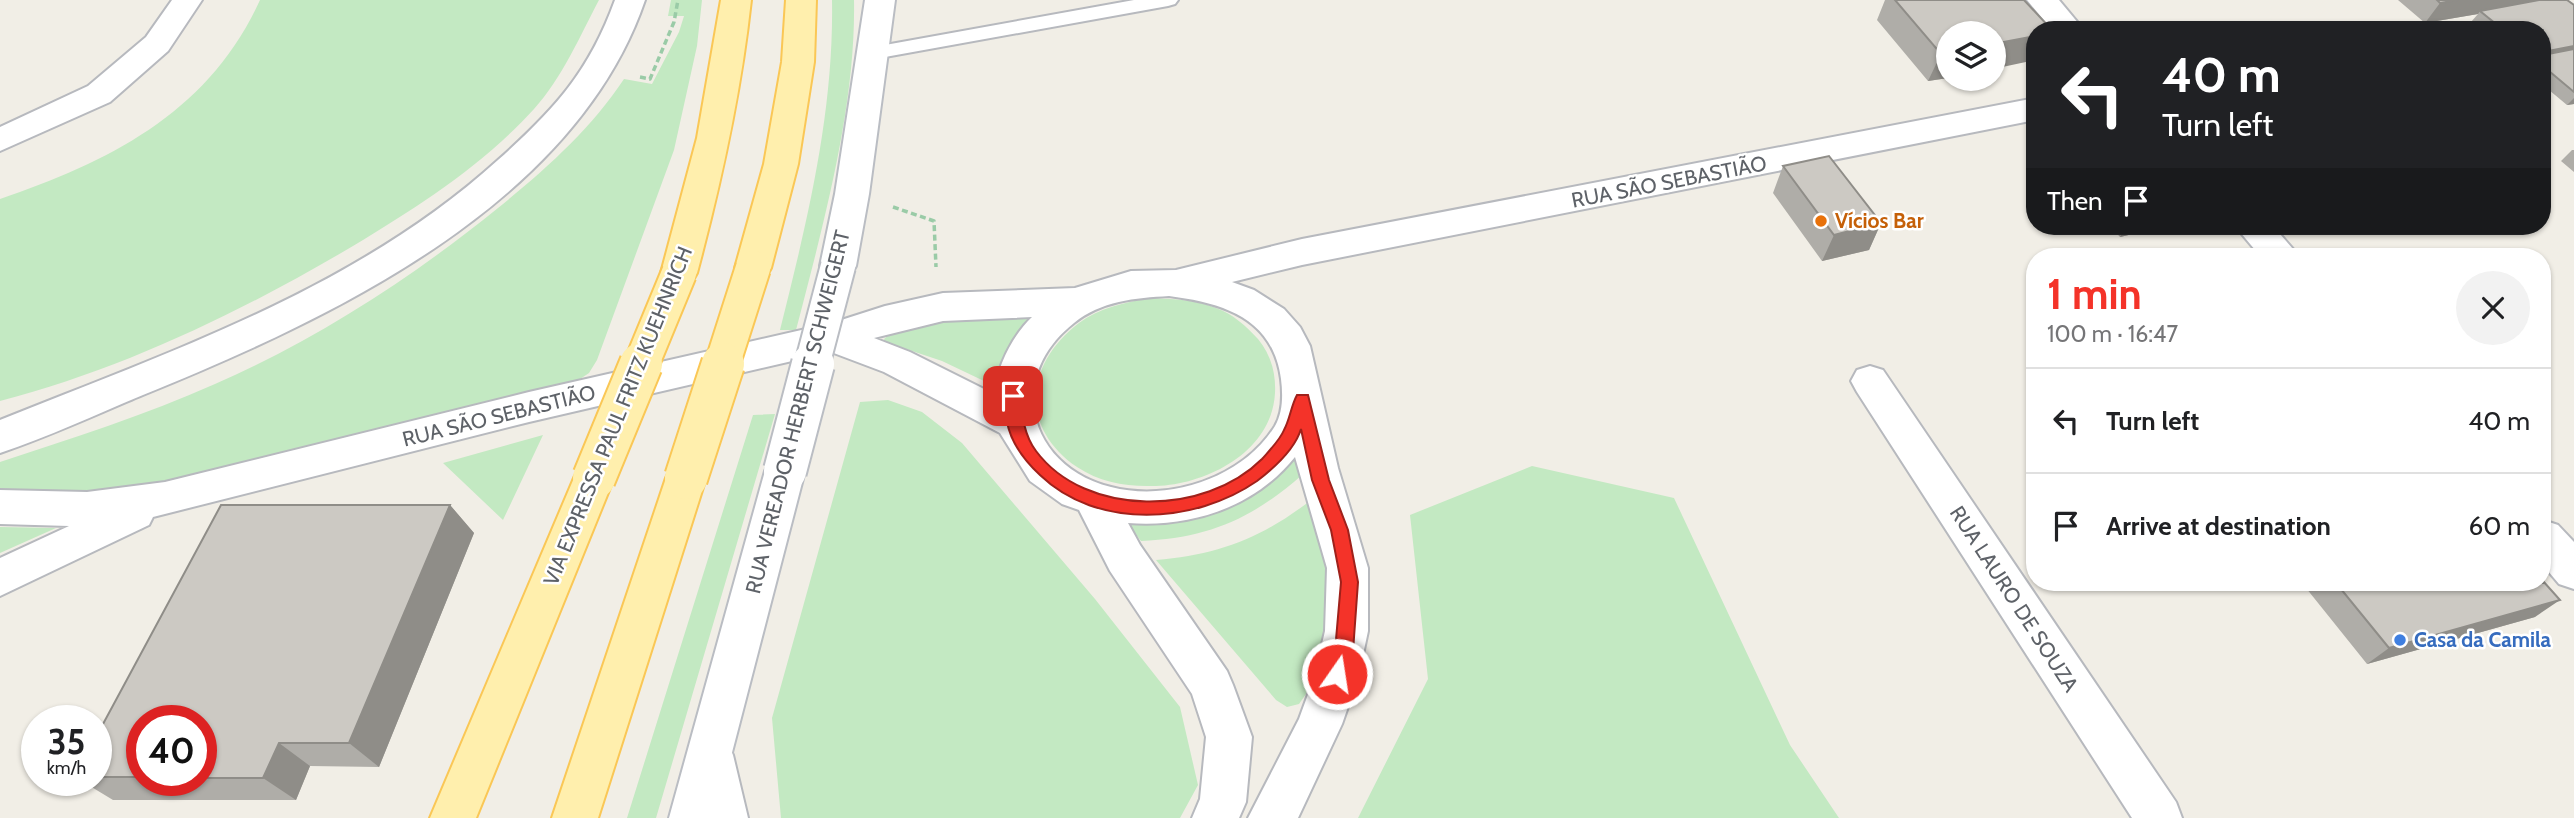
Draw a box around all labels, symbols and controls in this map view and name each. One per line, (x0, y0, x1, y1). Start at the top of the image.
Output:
map controls (1936, 21, 2006, 91)
button: layers (1936, 21, 2006, 91)
text: 40 m (2162, 45, 2281, 104)
icon: left (2047, 49, 2138, 140)
text: Turn left (2162, 105, 2273, 144)
street label: RUA SÃO SEBASTIÃO (1569, 149, 1769, 213)
icon: arrive (2117, 182, 2155, 220)
text: Then (2047, 185, 2103, 217)
place label: Vícios Bar (1835, 208, 1924, 233)
marker: Vícios Bar (1813, 213, 1829, 229)
street label: RUA VEREADOR HERBERT SCHWEIGERT (740, 228, 855, 596)
street label: VIA EXPRESSA PAUL FRITZ KUEHNRICH (538, 243, 697, 589)
text: 1 min (2047, 268, 2142, 320)
button: close (2456, 271, 2530, 345)
text: 100 m · 16:47 (2047, 320, 2178, 348)
pin (983, 366, 1043, 426)
icon: arrive (994, 377, 1032, 415)
street label: RUA SÃO SEBASTIÃO (399, 378, 598, 452)
icon: left (2047, 402, 2085, 440)
text: Turn left (2106, 405, 2199, 437)
text: 40 m (2468, 405, 2530, 437)
street label: RUA LAURO DE SOUZA (1945, 501, 2084, 696)
icon: arrive (2047, 507, 2085, 545)
text: Arrive at destination (2106, 510, 2331, 542)
text: 60 m (2468, 510, 2530, 542)
place label: Casa da Camila (2414, 627, 2552, 652)
marker: Casa da Camila (2392, 632, 2408, 648)
position arrow (1300, 637, 1374, 711)
speed limit sign: 40 (126, 705, 217, 796)
text: 35 (48, 720, 85, 763)
text: km/h (47, 757, 86, 779)

